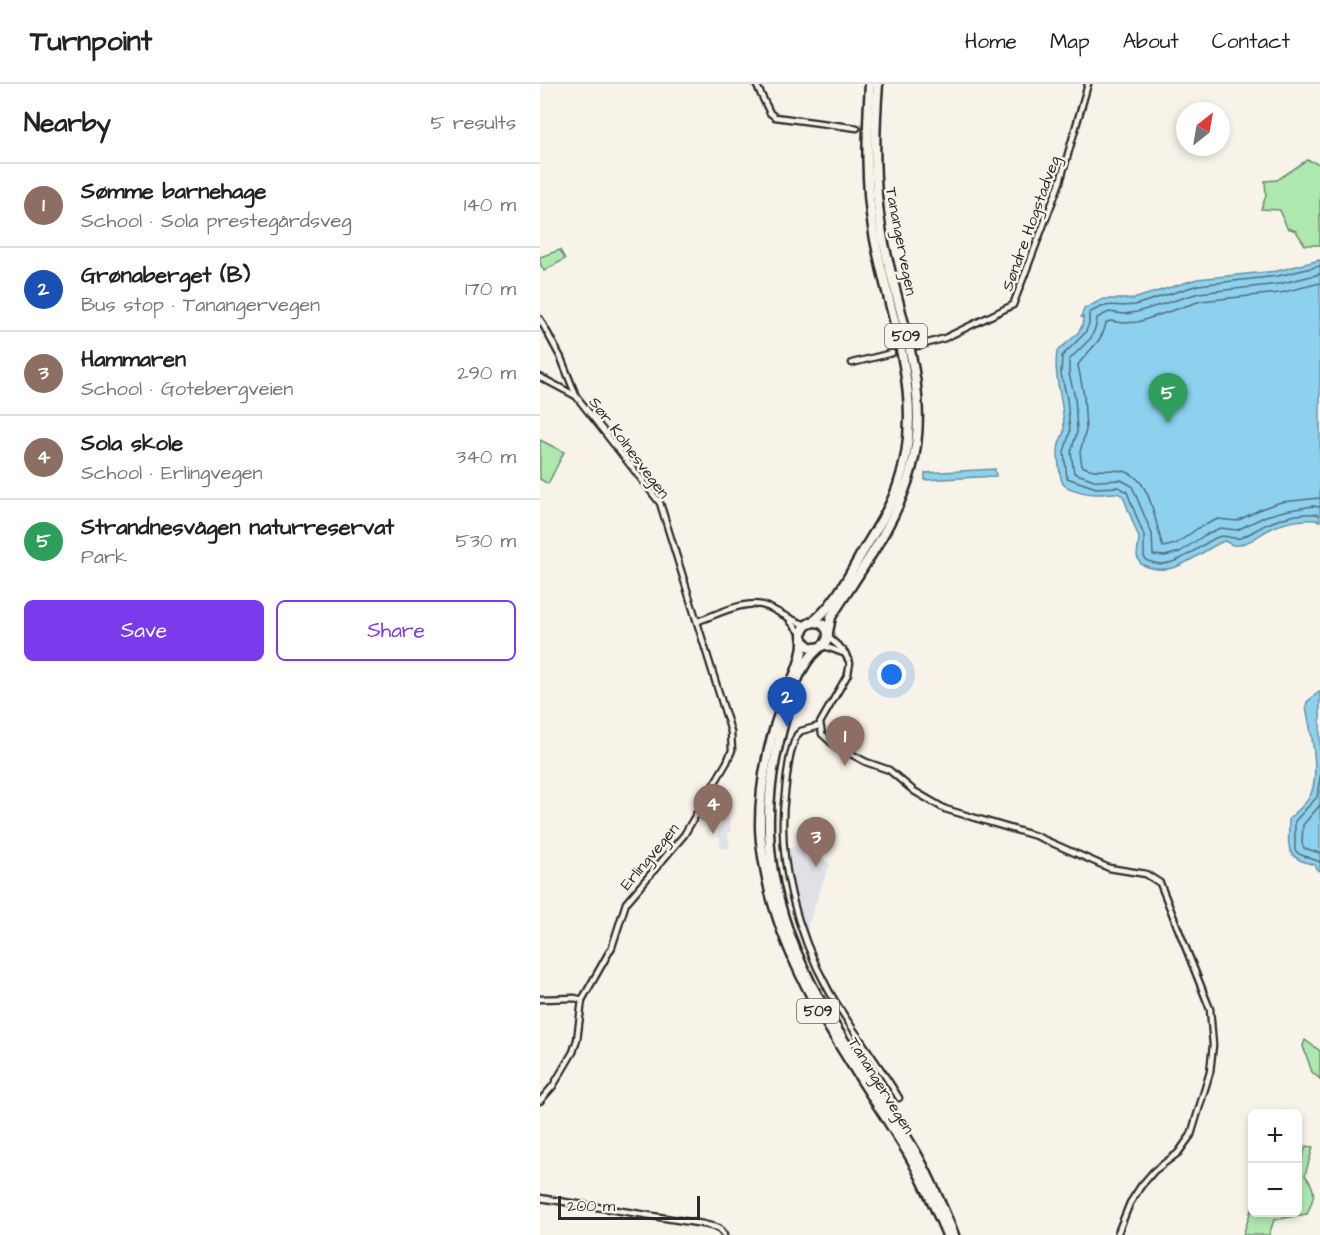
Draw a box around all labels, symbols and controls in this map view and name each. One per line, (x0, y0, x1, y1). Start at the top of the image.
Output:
text: Turnpoint (30, 22, 152, 61)
text: Home (965, 27, 1017, 56)
text: Map (1050, 27, 1090, 56)
text: About (1123, 27, 1179, 56)
text: Contact (1212, 27, 1290, 56)
north arrow (1176, 102, 1230, 156)
text: Nearby (24, 105, 111, 141)
text: 5 results (431, 109, 516, 137)
street label: Søndre Hogstadveg (996, 153, 1067, 294)
text: Sømme barnehage (81, 176, 266, 207)
street label: Tanangervegen (879, 185, 922, 297)
text: 1 (42, 191, 45, 219)
text: 140 m (464, 191, 516, 219)
text: School · Sola prestegårdsveg (81, 207, 352, 235)
text: Grønaberget (B) (81, 260, 250, 291)
text: 2 (38, 275, 49, 303)
text: 170 m (465, 275, 516, 303)
text: Bus stop · Tanangervegen (81, 291, 320, 319)
road number: 509 (885, 324, 927, 348)
text: Hammaren (81, 344, 186, 375)
text: 3 (38, 359, 49, 387)
text: 290 m (457, 359, 516, 387)
pin: 5 (1148, 374, 1188, 423)
text: School · Gotebergveien (81, 375, 293, 403)
street label: Sør Kolnesvegen (583, 392, 675, 504)
text: Sola skole (81, 428, 183, 459)
text: 4 (37, 443, 50, 471)
text: 340 m (456, 443, 516, 471)
text: School · Erlingvegen (81, 459, 263, 487)
text: Strandnesvågen naturreservat (81, 512, 394, 543)
text: 5 (36, 527, 51, 555)
text: 530 m (455, 527, 516, 555)
text: Park (81, 543, 127, 571)
button: Save (24, 600, 264, 661)
button: Share (276, 600, 516, 661)
your location (877, 660, 906, 689)
pin: 2 (768, 678, 806, 727)
pin: 1 (826, 716, 864, 766)
pin: 4 (694, 784, 732, 834)
street label: Erlingvegen (615, 818, 685, 896)
pin: 3 (796, 818, 836, 867)
road number: 509 (797, 999, 839, 1023)
street label: Tanangervegen (842, 1033, 920, 1138)
map controls (1248, 1109, 1302, 1217)
button: + (1248, 1109, 1302, 1163)
button: − (1248, 1163, 1302, 1217)
scale bar (558, 1193, 700, 1220)
text: 200 m (567, 1195, 615, 1217)

